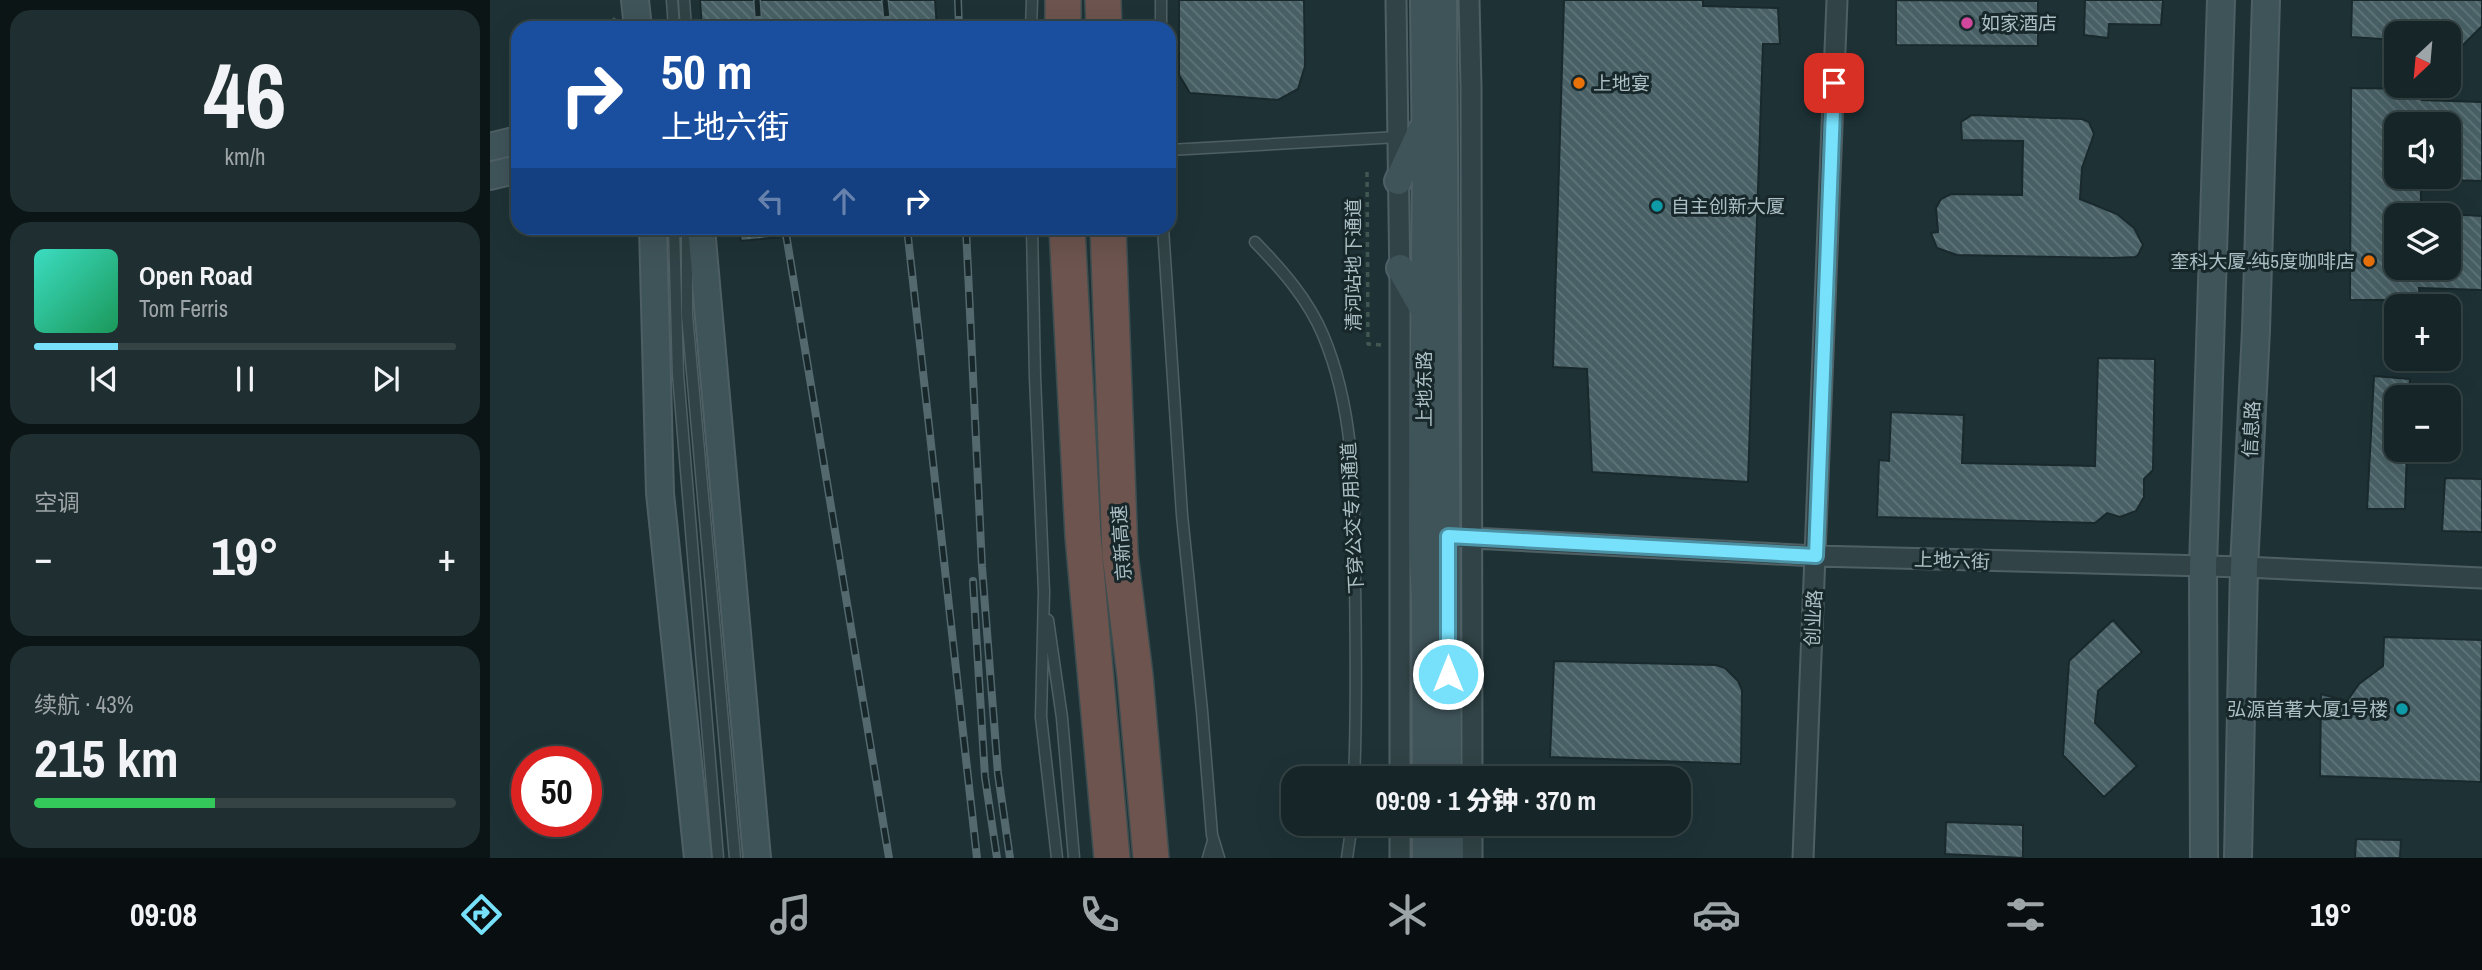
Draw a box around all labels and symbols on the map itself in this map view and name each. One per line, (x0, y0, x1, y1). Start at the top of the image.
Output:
place label: 如家酒店 (1981, 10, 2057, 36)
marker: 如家酒店 (1959, 15, 1975, 31)
north arrow (2384, 21, 2460, 98)
pin (1804, 53, 1864, 113)
place label: 上地宴 (1593, 70, 1650, 96)
marker: 上地宴 (1571, 75, 1587, 91)
place label: 自主创新大厦 (1671, 193, 1785, 219)
street label: 清河站地下通道 (1340, 198, 1366, 332)
marker: 自主创新大厦 (1649, 198, 1665, 214)
place label: 奎科大厦-纯5度咖啡店 (2170, 248, 2355, 274)
marker: 奎科大厦-纯5度咖啡店 (2361, 253, 2377, 269)
street label: 上地东路 (1411, 351, 1437, 427)
street label: 信息路 (2237, 400, 2265, 458)
street label: 下穿公交专用通道 (1335, 441, 1369, 595)
street label: 京新高速 (1105, 504, 1137, 582)
street label: 上地六街 (1914, 546, 1990, 574)
street label: 创业路 (1799, 589, 1827, 647)
position arrow (1411, 637, 1485, 711)
place label: 弘源首著大厦1号楼 (2227, 696, 2388, 722)
marker: 弘源首著大厦1号楼 (2394, 701, 2410, 717)
speed limit sign: 50 (511, 746, 602, 837)

